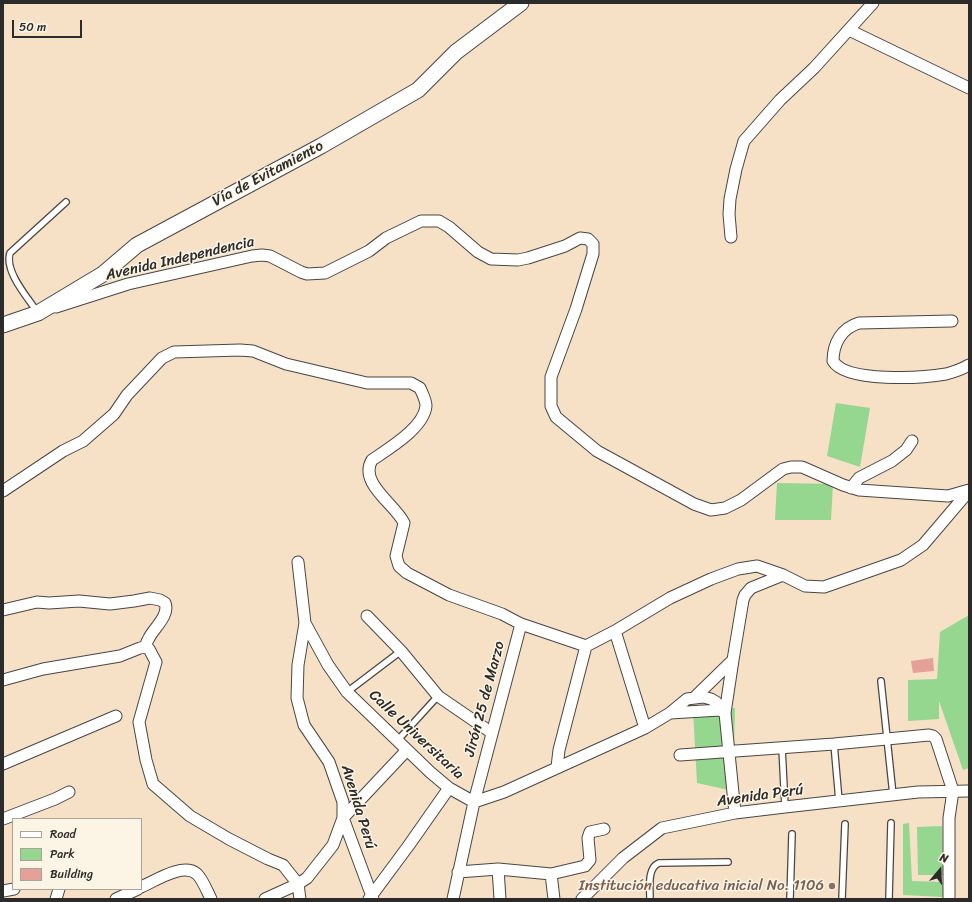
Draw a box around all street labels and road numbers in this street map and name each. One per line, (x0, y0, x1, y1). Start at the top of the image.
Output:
street label: Vía de Evitamiento (209, 137, 327, 211)
street label: Avenida Independencia (104, 233, 256, 285)
street label: Jirón 25 de Marzo (461, 639, 509, 759)
street label: Calle Universitaria (365, 686, 467, 784)
street label: Avenida Perú (337, 763, 379, 851)
street label: Avenida Perú (716, 781, 804, 811)

